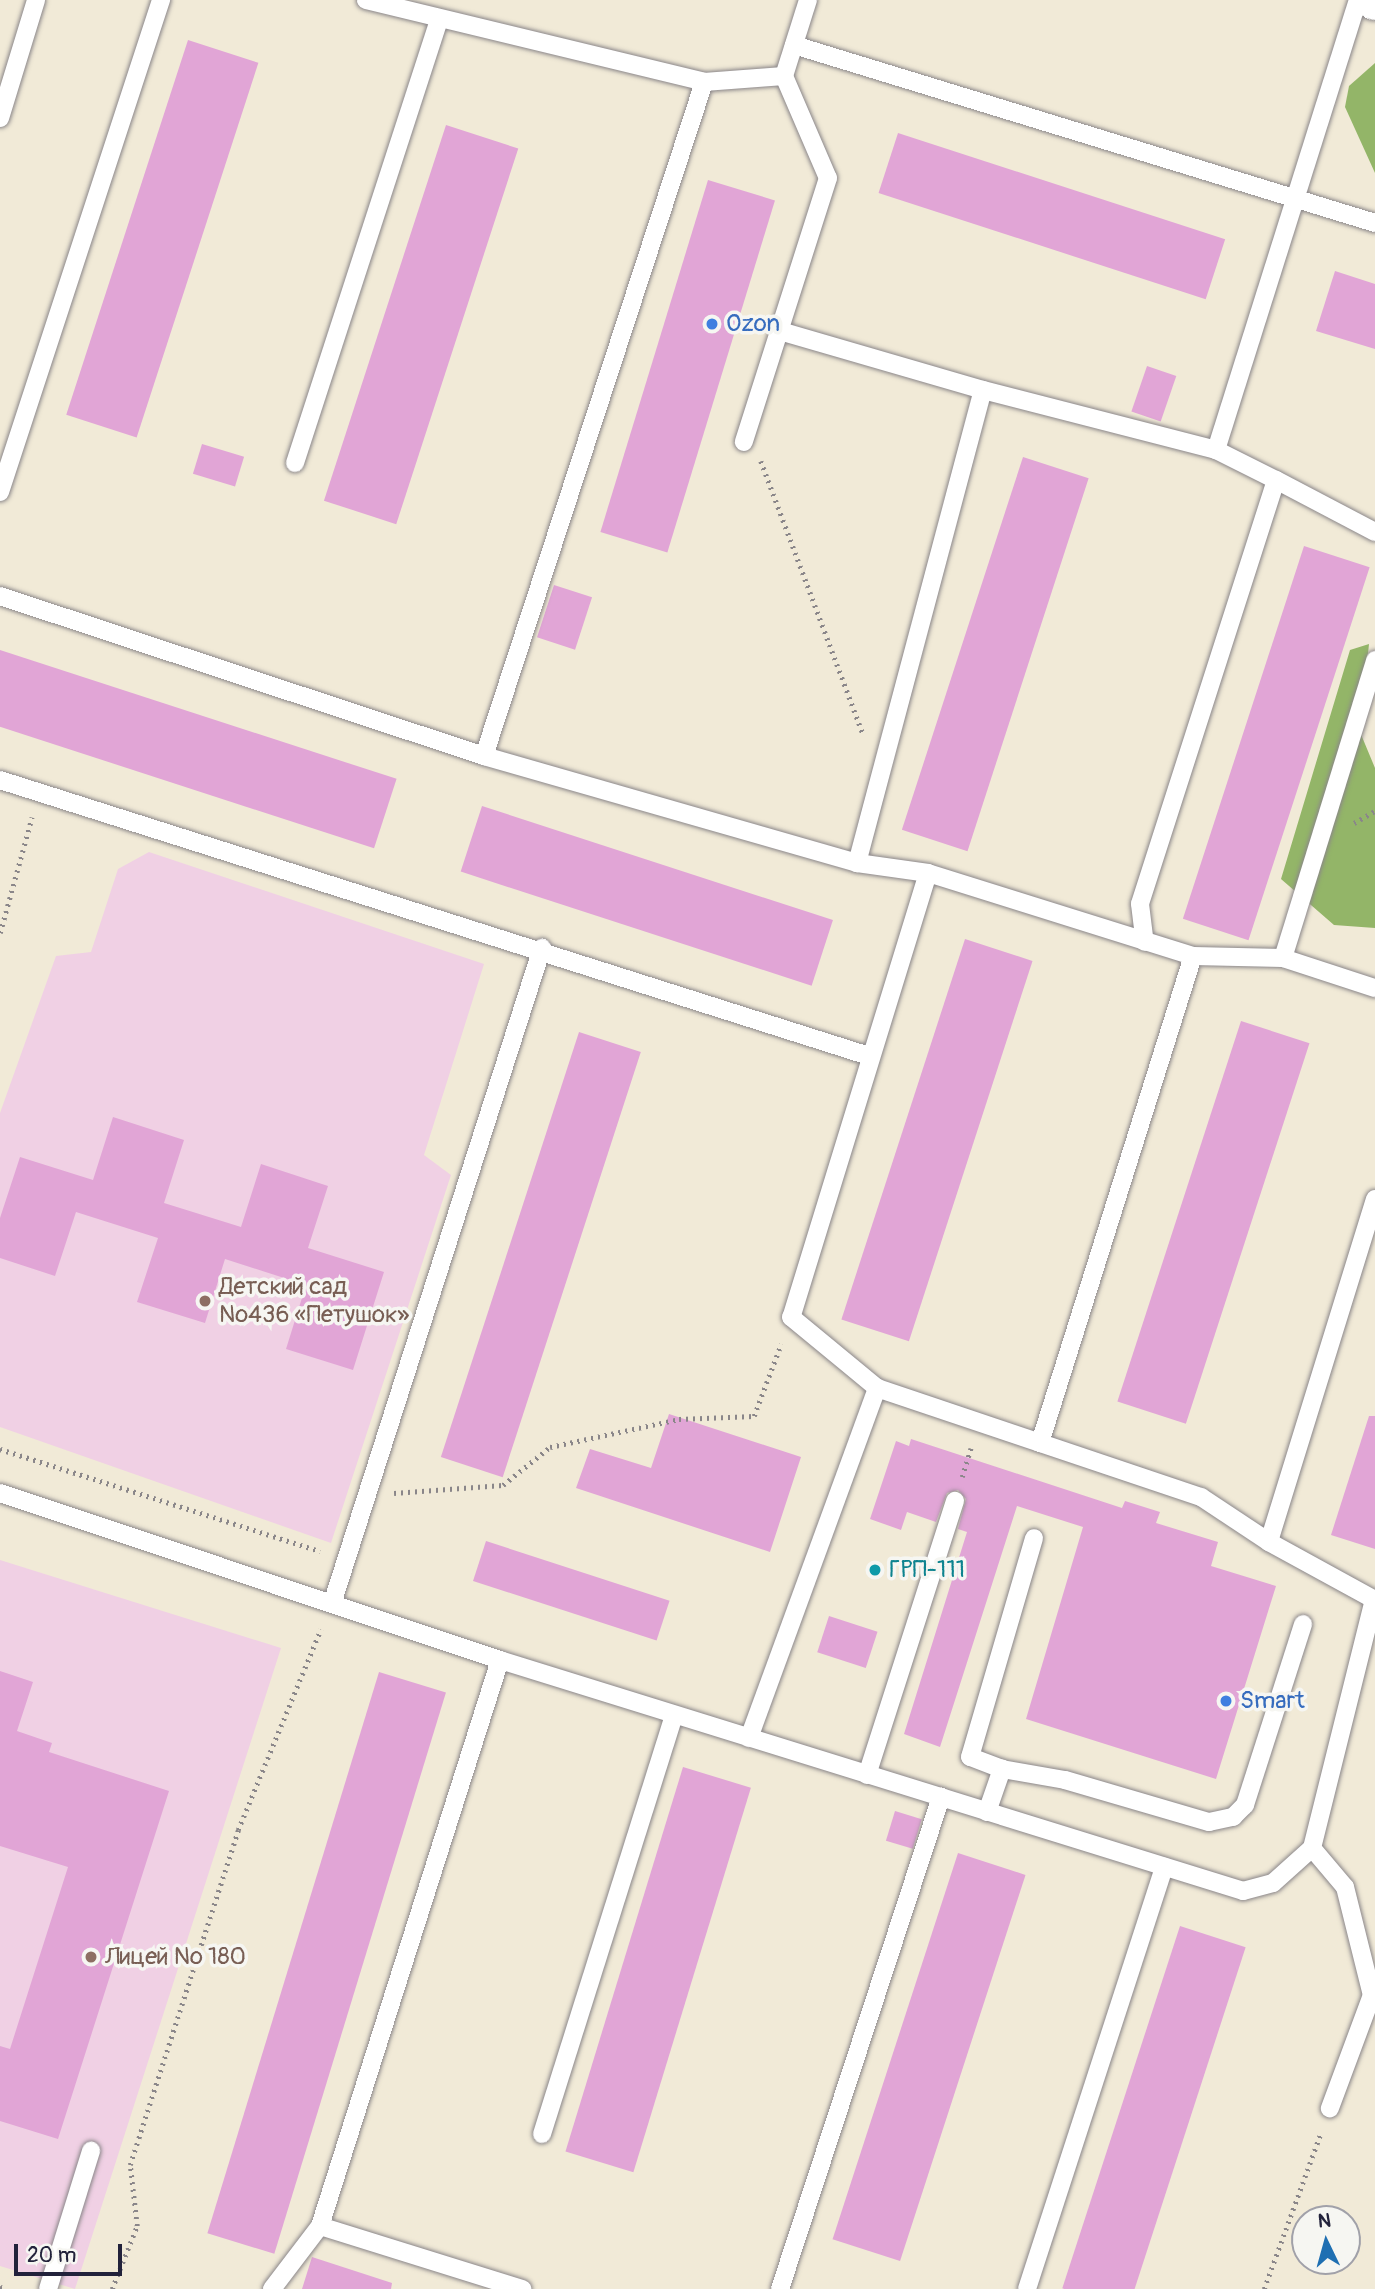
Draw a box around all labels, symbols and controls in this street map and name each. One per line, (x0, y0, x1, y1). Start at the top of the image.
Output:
place label: Ozon (726, 310, 780, 338)
marker: Ozon (704, 316, 720, 332)
place label: Детский сад №436 «Петушок» (219, 1273, 409, 1329)
marker: Детский сад №436 «Петушок» (197, 1293, 213, 1309)
place label: ГРП-111 (889, 1556, 965, 1584)
marker: ГРП-111 (867, 1562, 883, 1578)
place label: Smart (1240, 1687, 1305, 1715)
marker: Smart (1218, 1693, 1234, 1709)
place label: Лицей № 180 (105, 1943, 246, 1971)
marker: Лицей № 180 (83, 1949, 99, 1965)
north arrow (1291, 2205, 1361, 2275)
text: N (1317, 2209, 1332, 2234)
scale bar (18, 2230, 126, 2274)
text: 20 m (27, 2242, 76, 2269)

